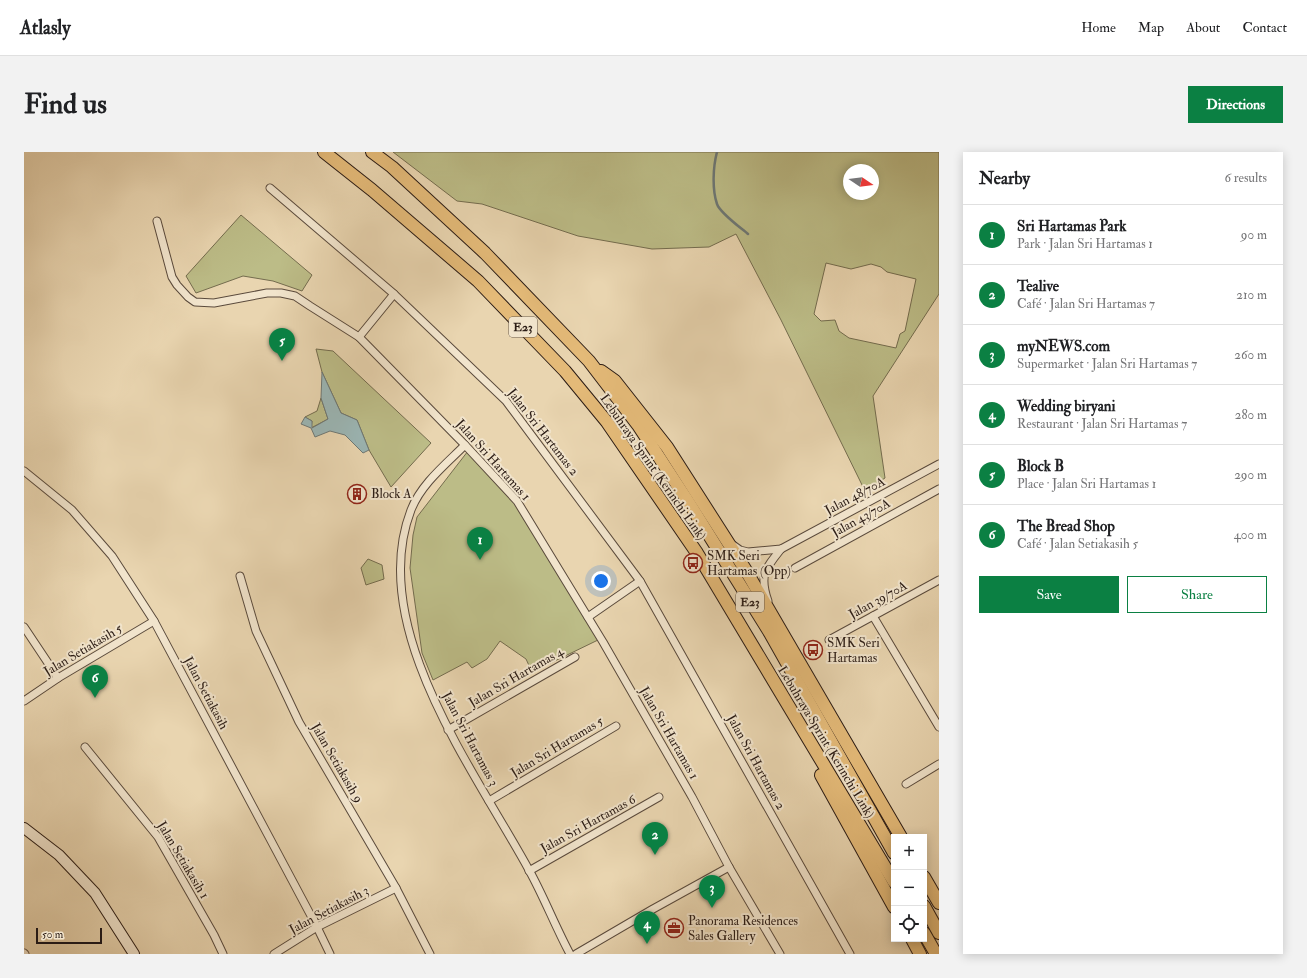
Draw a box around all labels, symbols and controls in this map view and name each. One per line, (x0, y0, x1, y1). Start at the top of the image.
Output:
text: Atlasly (20, 16, 71, 40)
text: Home (1081, 19, 1116, 36)
text: Map (1138, 19, 1164, 36)
text: About (1186, 19, 1220, 36)
text: Contact (1242, 19, 1287, 36)
button: Directions (1188, 86, 1283, 123)
text: Find us (24, 87, 107, 122)
north arrow (843, 164, 879, 200)
text: Nearby (979, 168, 1030, 189)
text: 6 results (1224, 170, 1267, 186)
text: Sri Hartamas Park (1017, 217, 1127, 236)
text: 1 (990, 227, 994, 243)
text: 90 m (1241, 227, 1267, 243)
text: Park · Jalan Sri Hartamas 1 (1017, 236, 1153, 252)
text: Tealive (1017, 277, 1059, 296)
text: 2 (989, 287, 995, 303)
text: 210 m (1236, 287, 1267, 303)
text: Café · Jalan Sri Hartamas 7 (1017, 296, 1155, 312)
road number: E23 (509, 317, 537, 337)
pin: 5 (269, 328, 295, 361)
text: myNEWS.com (1017, 337, 1110, 356)
text: 3 (990, 347, 995, 363)
text: 260 m (1234, 347, 1267, 363)
text: Supermarket · Jalan Sri Hartamas 7 (1017, 356, 1197, 372)
street label: Jalan Sri Hartamas 2 (503, 384, 582, 479)
street label: Lebuhraya Sprint (Kerinchi Link) (596, 391, 710, 544)
text: Wedding biryani (1017, 397, 1116, 416)
text: 4 (988, 407, 996, 423)
text: 280 m (1235, 407, 1267, 423)
street label: Jalan Sri Hartamas 1 (451, 415, 534, 504)
text: Restaurant · Jalan Sri Hartamas 7 (1017, 416, 1187, 432)
text: Block B (1017, 457, 1064, 476)
text: 5 (989, 467, 995, 483)
text: 290 m (1234, 467, 1267, 483)
street label: Jalan 48/70A (821, 473, 888, 519)
text: Place · Jalan Sri Hartamas 1 (1017, 476, 1156, 492)
building icon: Block A (346, 483, 368, 505)
place label: Block A (371, 486, 412, 502)
street label: Jalan 43/70A (828, 495, 894, 541)
text: The Bread Shop (1017, 517, 1115, 536)
pin: 1 (467, 527, 493, 560)
text: 6 (989, 527, 995, 543)
text: 400 m (1234, 527, 1267, 543)
text: Café · Jalan Setiakasih 5 (1017, 536, 1138, 552)
place label: SMK Seri Hartamas (Opp) (707, 548, 791, 580)
bus stop icon: SMK Seri Hartamas (Opp) (682, 552, 704, 574)
your location (591, 571, 611, 591)
button: Save (979, 576, 1119, 613)
button: Share (1127, 576, 1267, 613)
street label: Jalan 39/70A (845, 577, 911, 623)
road number: E23 (736, 592, 764, 612)
street label: Jalan Setiakasih 5 (40, 620, 125, 680)
place label: SMK Seri Hartamas (827, 635, 880, 666)
bus stop icon: SMK Seri Hartamas (802, 639, 824, 661)
street label: Jalan Sri Hartamas 4 (465, 643, 567, 711)
street label: Jalan Setiakasih (180, 653, 232, 732)
street label: Lebuhraya Sprint (Kerinchi Link) (773, 663, 878, 821)
pin: 6 (82, 665, 108, 698)
street label: Jalan Sri Hartamas 1 (635, 683, 702, 782)
street label: Jalan Sri Hartamas 3 (438, 688, 502, 789)
street label: Jalan Sri Hartamas 2 (723, 711, 789, 813)
street label: Jalan Sri Hartamas 5 (507, 713, 607, 782)
street label: Jalan Setiakasih 9 (307, 719, 366, 806)
street label: Jalan Sri Hartamas 6 (537, 791, 640, 857)
street label: Jalan Setiakasih 1 (153, 817, 213, 902)
pin: 2 (642, 822, 668, 855)
map controls (891, 834, 927, 942)
button: + (891, 834, 927, 870)
button: − (891, 870, 927, 906)
pin: 3 (699, 875, 725, 908)
street label: Jalan Setiakasih 3 (285, 882, 372, 938)
button: locate (891, 906, 927, 942)
pin: 4 (634, 911, 660, 944)
place label: Panorama Residences Sales Gallery (688, 913, 799, 945)
office icon: Panorama Residences Sales Gallery (663, 917, 685, 939)
scale bar (36, 926, 102, 945)
text: 50 m (42, 928, 63, 941)

